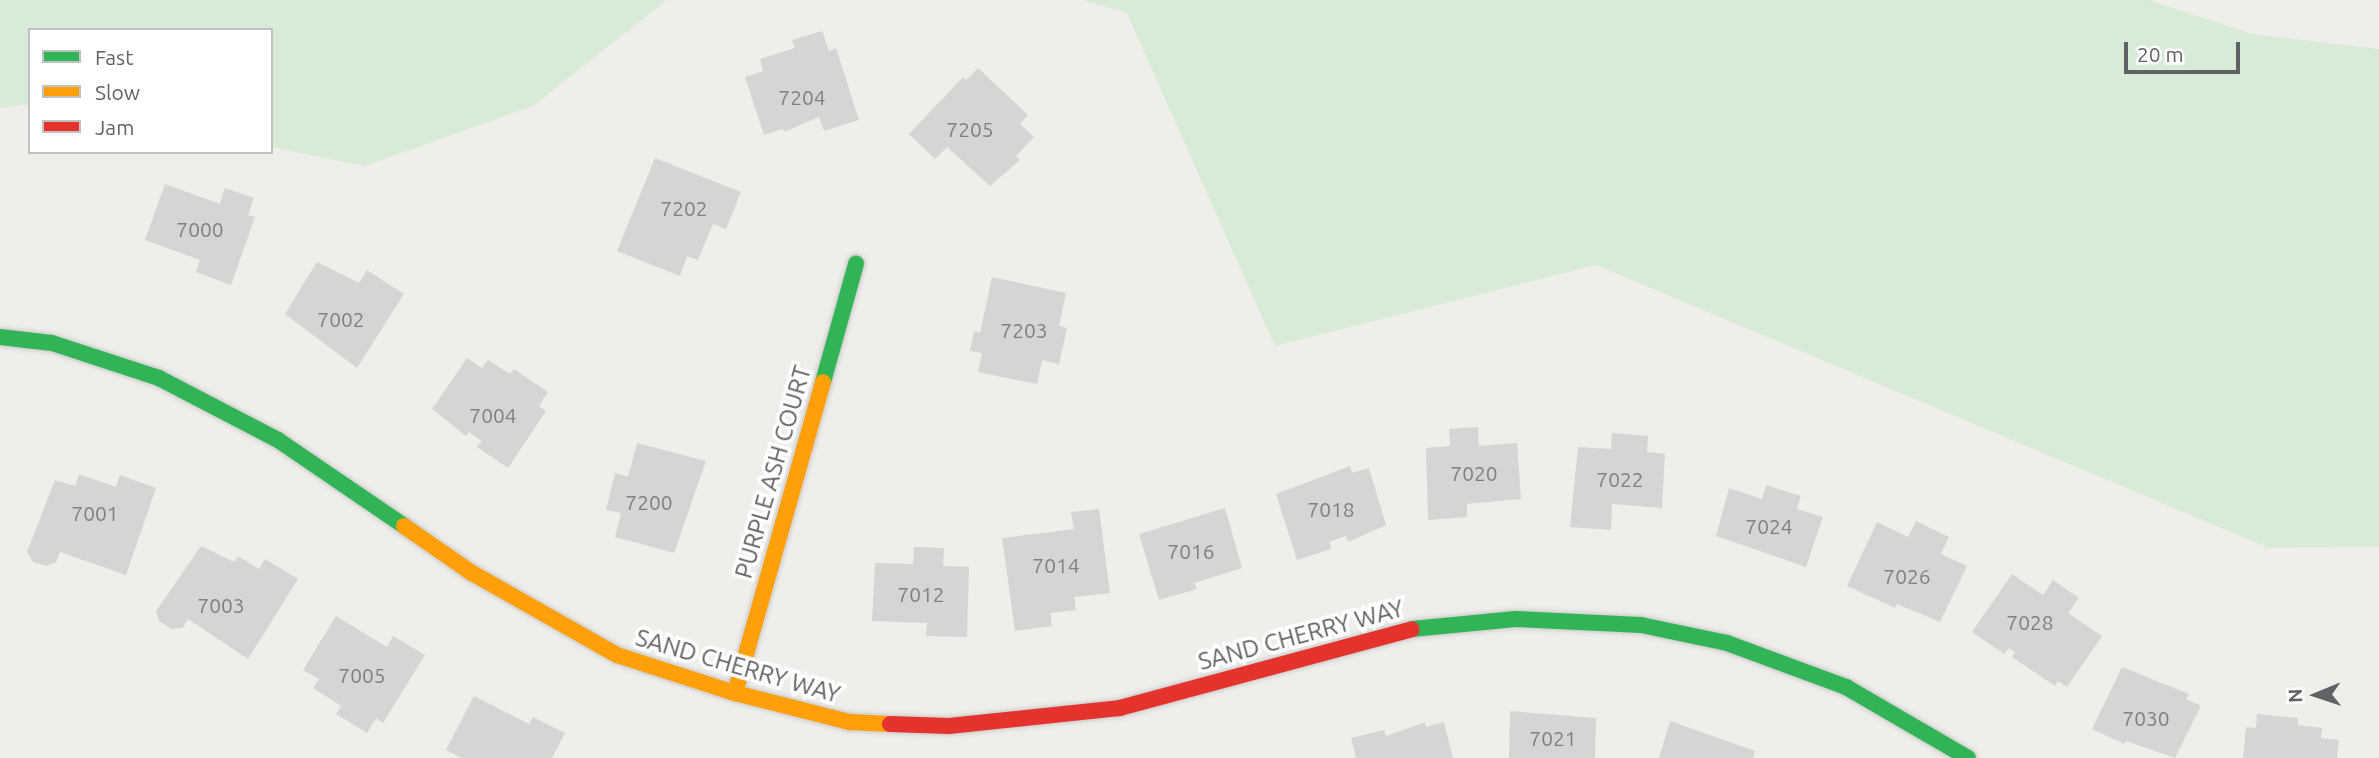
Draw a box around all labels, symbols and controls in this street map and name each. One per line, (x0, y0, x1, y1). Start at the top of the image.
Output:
legend (28, 28, 273, 154)
scale bar (2127, 28, 2242, 72)
text: 20 m (2137, 42, 2184, 66)
text: Fast (95, 45, 133, 69)
text: Slow (95, 80, 140, 104)
house number: 7204 (778, 84, 826, 110)
text: Jam (95, 115, 134, 139)
house number: 7205 (946, 116, 994, 142)
house number: 7202 (660, 195, 708, 221)
house number: 7000 (176, 216, 224, 242)
house number: 7002 (317, 306, 365, 332)
house number: 7203 (1000, 317, 1048, 343)
street label: PURPLE ASH COURT (729, 362, 817, 582)
house number: 7004 (469, 402, 517, 428)
house number: 7020 (1450, 460, 1498, 486)
house number: 7022 (1596, 466, 1644, 492)
house number: 7200 (625, 489, 673, 515)
house number: 7018 (1307, 496, 1355, 522)
house number: 7001 (71, 500, 119, 526)
house number: 7024 (1745, 513, 1793, 539)
house number: 7016 (1167, 538, 1215, 564)
house number: 7014 (1032, 552, 1080, 578)
house number: 7026 (1883, 563, 1931, 589)
house number: 7012 (897, 581, 945, 607)
house number: 7003 (197, 592, 245, 618)
street label: SAND CHERRY WAY (1195, 594, 1407, 676)
house number: 7028 (2006, 609, 2054, 635)
street label: SAND CHERRY WAY (632, 623, 844, 709)
north arrow (2281, 660, 2351, 730)
house number: 7005 (338, 662, 386, 688)
text: N (2284, 688, 2306, 703)
house number: 7030 (2122, 705, 2170, 731)
house number: 7021 (1529, 725, 1577, 751)

